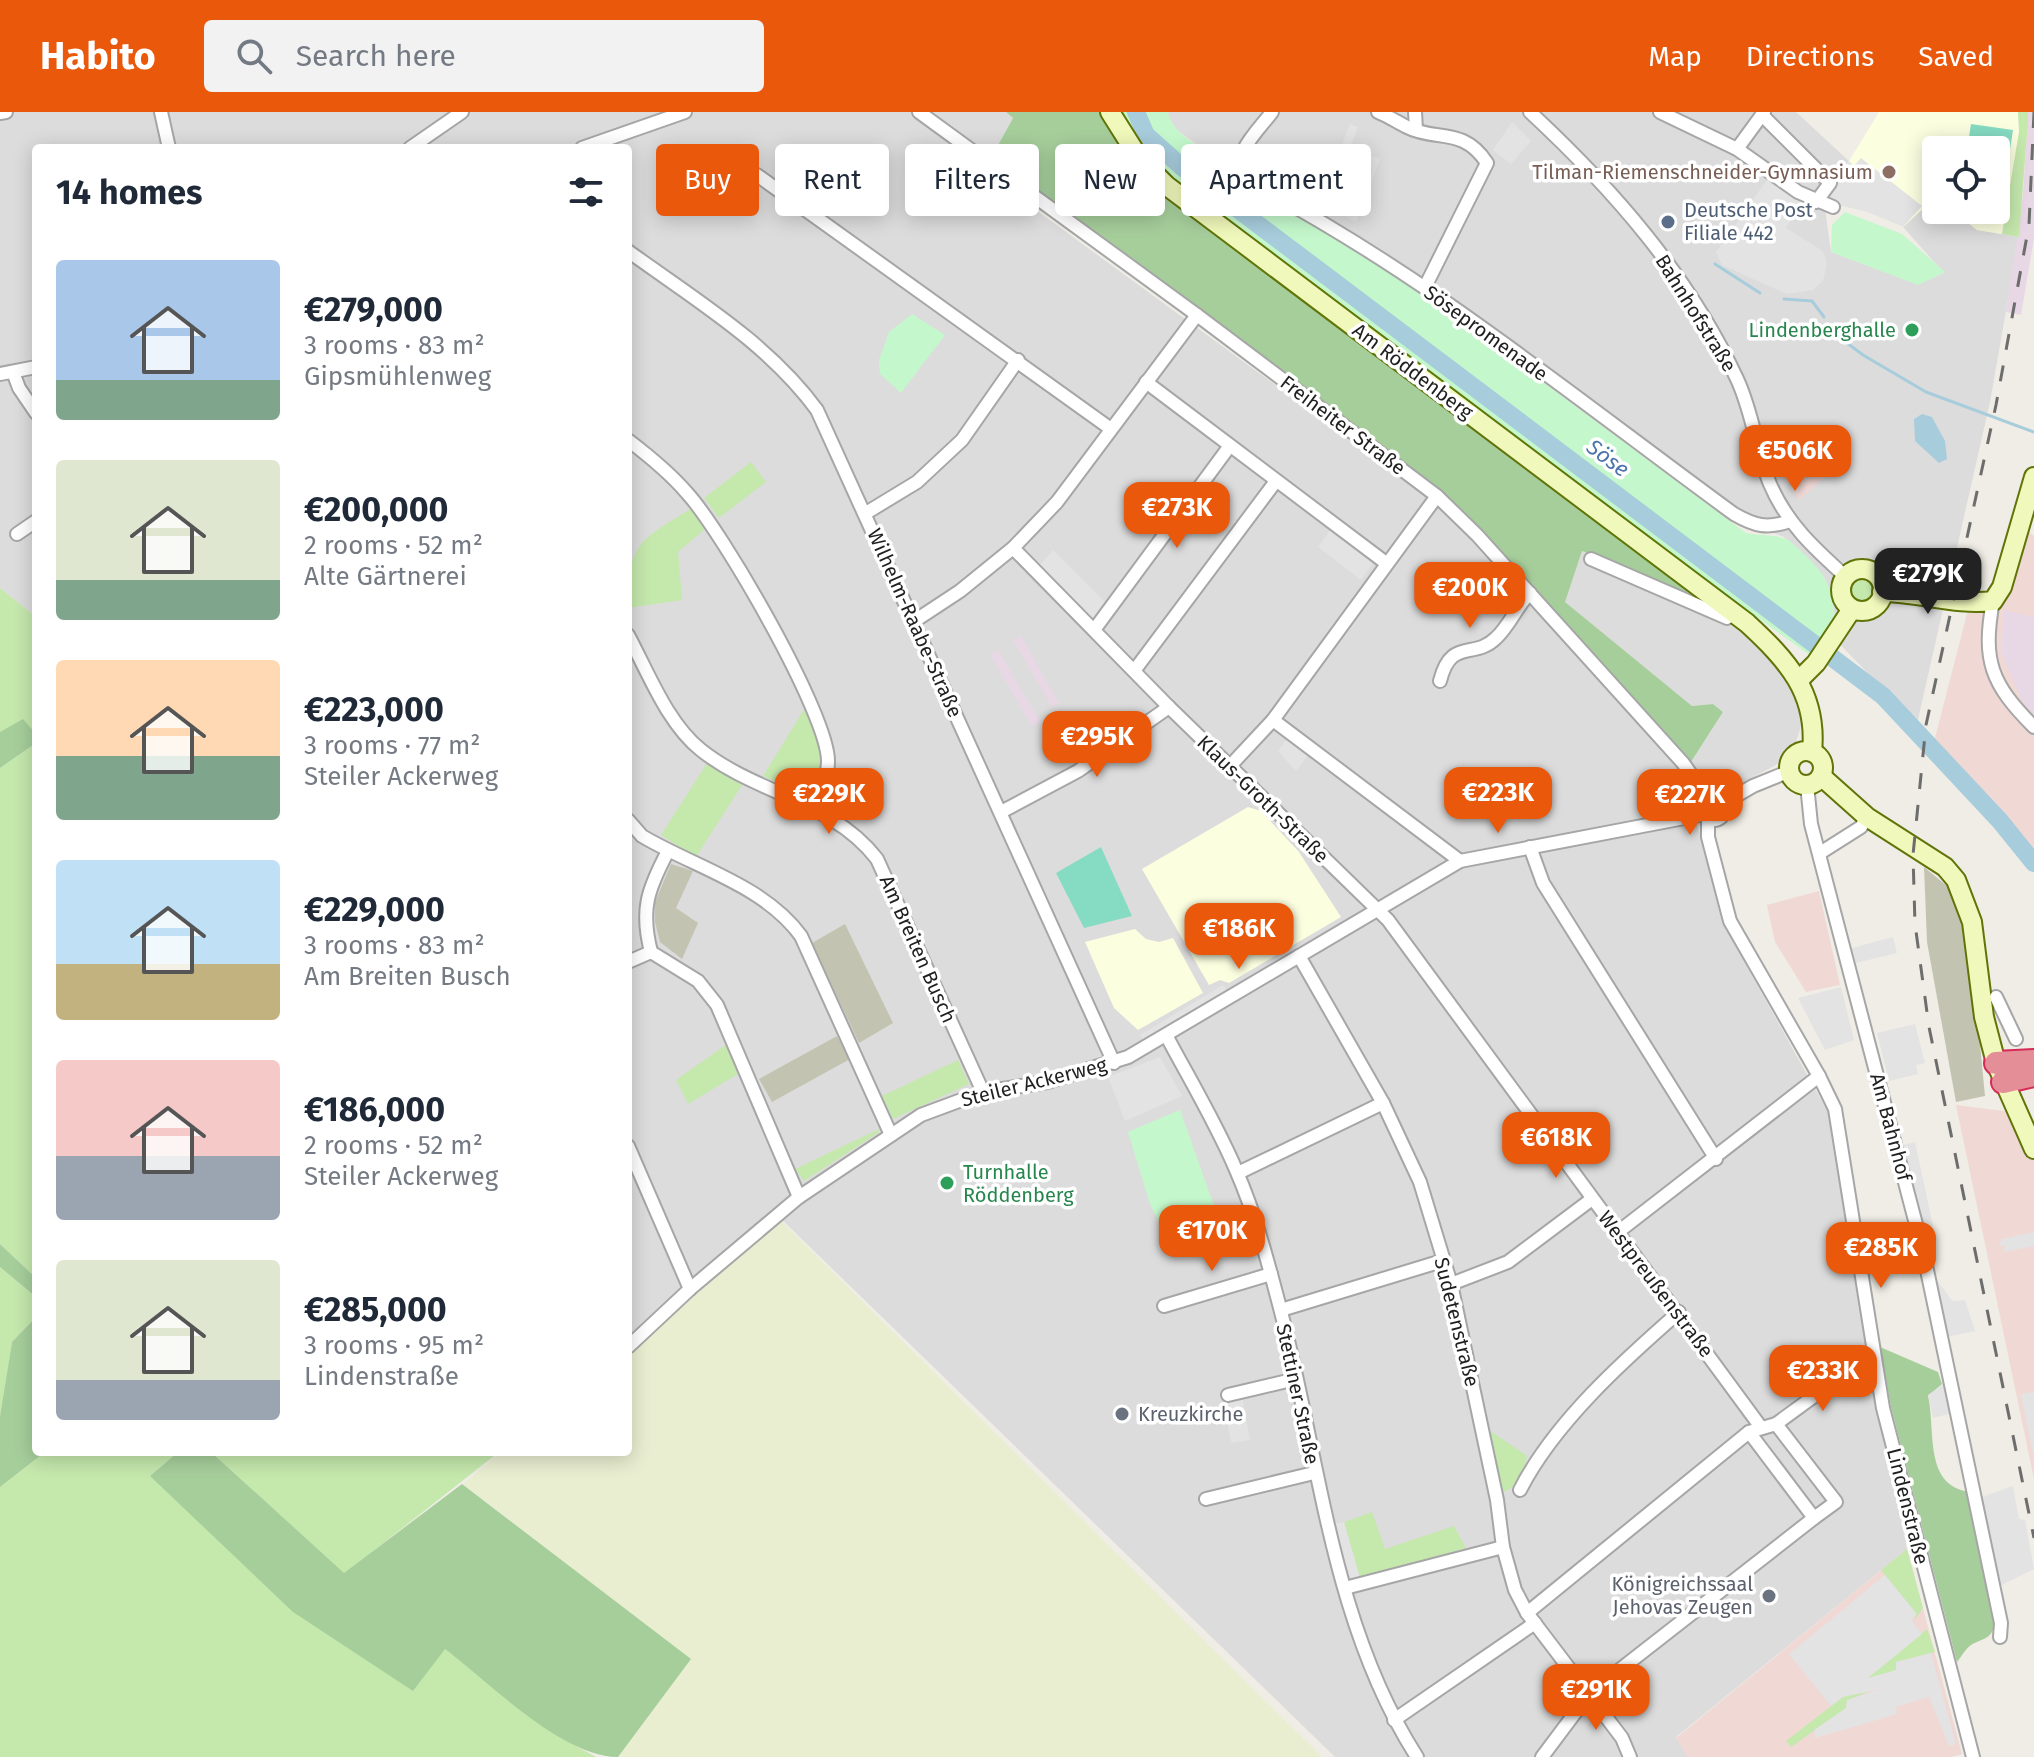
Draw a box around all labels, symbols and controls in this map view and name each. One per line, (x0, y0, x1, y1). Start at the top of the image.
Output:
search box (204, 20, 764, 92)
text: Habito (40, 33, 156, 79)
icon: search (232, 34, 276, 78)
text: Search here (296, 38, 456, 74)
text: Map (1648, 40, 1702, 73)
text: Directions (1746, 40, 1874, 73)
text: Saved (1918, 40, 1994, 73)
map controls (1922, 136, 2010, 224)
button: locate (1922, 136, 2010, 224)
chip: Buy (656, 144, 759, 216)
chip: Rent (775, 144, 889, 216)
chip: Filters (905, 144, 1039, 216)
chip: New (1055, 144, 1165, 216)
chip: Apartment (1181, 144, 1371, 216)
place label: Tilman-Riemenschneider-Gymnasium (1532, 160, 1873, 184)
marker: Tilman-Riemenschneider-Gymnasium (1880, 163, 1898, 181)
icon: filters (564, 170, 608, 214)
text: 14 homes (56, 172, 202, 213)
place label: Deutsche Post Filiale 442 (1684, 198, 1813, 245)
marker: Deutsche Post Filiale 442 (1659, 213, 1677, 231)
street label: Bahnhofstraße (1650, 250, 1742, 376)
street label: Sösepromenade (1419, 280, 1553, 386)
text: €279,000 (304, 289, 443, 330)
icon: home (120, 292, 216, 388)
street label: Am Röddenberg (1348, 318, 1478, 424)
place label: Lindenberghalle (1749, 318, 1896, 342)
marker: Lindenberghalle (1903, 321, 1921, 339)
text: 3 rooms · 83 m² (304, 330, 485, 361)
text: Gipsmühlenweg (304, 361, 491, 392)
street label: Freiheiter Straße (1276, 370, 1410, 480)
pin: €506K (1739, 425, 1851, 493)
water label: Söse (1581, 433, 1635, 483)
text: €506K (1757, 435, 1833, 466)
pin: €273K (1121, 482, 1233, 550)
text: €200,000 (304, 489, 448, 530)
icon: home (120, 492, 216, 588)
text: €273K (1142, 492, 1212, 523)
street label: Wilhelm-Raabe-Straße (863, 525, 967, 721)
text: 2 rooms · 52 m² (304, 530, 483, 561)
pin: €279K (1872, 548, 1984, 616)
text: €279K (1892, 558, 1964, 589)
text: Alte Gärtnerei (304, 561, 467, 592)
pin: €200K (1414, 562, 1526, 630)
text: €200K (1432, 572, 1508, 603)
text: €223,000 (304, 689, 444, 730)
icon: home (120, 692, 216, 788)
pin: €295K (1041, 711, 1153, 779)
text: €295K (1060, 721, 1134, 752)
text: 3 rooms · 77 m² (304, 730, 480, 761)
street label: Klaus-Groth-Straße (1192, 730, 1334, 868)
text: Steiler Ackerweg (304, 761, 498, 792)
pin: €223K (1442, 767, 1554, 835)
pin: €229K (773, 768, 885, 836)
pin: €227K (1634, 769, 1746, 837)
text: €223K (1462, 777, 1534, 808)
text: €229K (793, 778, 865, 809)
text: €227K (1655, 779, 1725, 810)
street label: Am Breiten Busch (875, 871, 961, 1027)
text: €229,000 (304, 889, 445, 930)
icon: home (120, 892, 216, 988)
pin: €186K (1183, 903, 1295, 971)
text: €186K (1203, 913, 1275, 944)
text: 3 rooms · 83 m² (304, 930, 485, 961)
text: Am Breiten Busch (304, 961, 511, 992)
street label: Steiler Ackerweg (959, 1052, 1110, 1112)
street label: Am Bahnhof (1865, 1071, 1917, 1185)
text: €186,000 (304, 1089, 445, 1130)
icon: home (120, 1092, 216, 1188)
pin: €618K (1500, 1112, 1612, 1180)
text: €618K (1520, 1122, 1592, 1153)
text: 2 rooms · 52 m² (304, 1130, 483, 1161)
place label: Turnhalle Röddenberg (963, 1160, 1074, 1207)
text: Steiler Ackerweg (304, 1161, 498, 1192)
marker: Turnhalle Röddenberg (938, 1174, 956, 1192)
pin: €170K (1156, 1205, 1268, 1273)
street label: Westpreußenstraße (1593, 1206, 1719, 1362)
text: €170K (1177, 1215, 1247, 1246)
pin: €285K (1825, 1222, 1937, 1290)
text: €285K (1844, 1232, 1918, 1263)
street label: Sudetenstraße (1429, 1255, 1485, 1389)
text: €285,000 (304, 1289, 447, 1330)
icon: home (120, 1292, 216, 1388)
street label: Stettiner Straße (1271, 1321, 1325, 1467)
text: 3 rooms · 95 m² (304, 1330, 484, 1361)
pin: €233K (1767, 1345, 1879, 1413)
text: €233K (1787, 1355, 1859, 1386)
text: Lindenstraße (304, 1361, 459, 1392)
place label: Kreuzkirche (1138, 1402, 1243, 1426)
marker: Kreuzkirche (1113, 1405, 1131, 1423)
street label: Lindenstraße (1882, 1445, 1934, 1567)
place label: Königreichssaal Jehovas Zeugen (1612, 1572, 1753, 1619)
marker: Königreichssaal Jehovas Zeugen (1760, 1587, 1778, 1605)
pin: €291K (1540, 1664, 1652, 1732)
text: €291K (1561, 1674, 1631, 1705)

